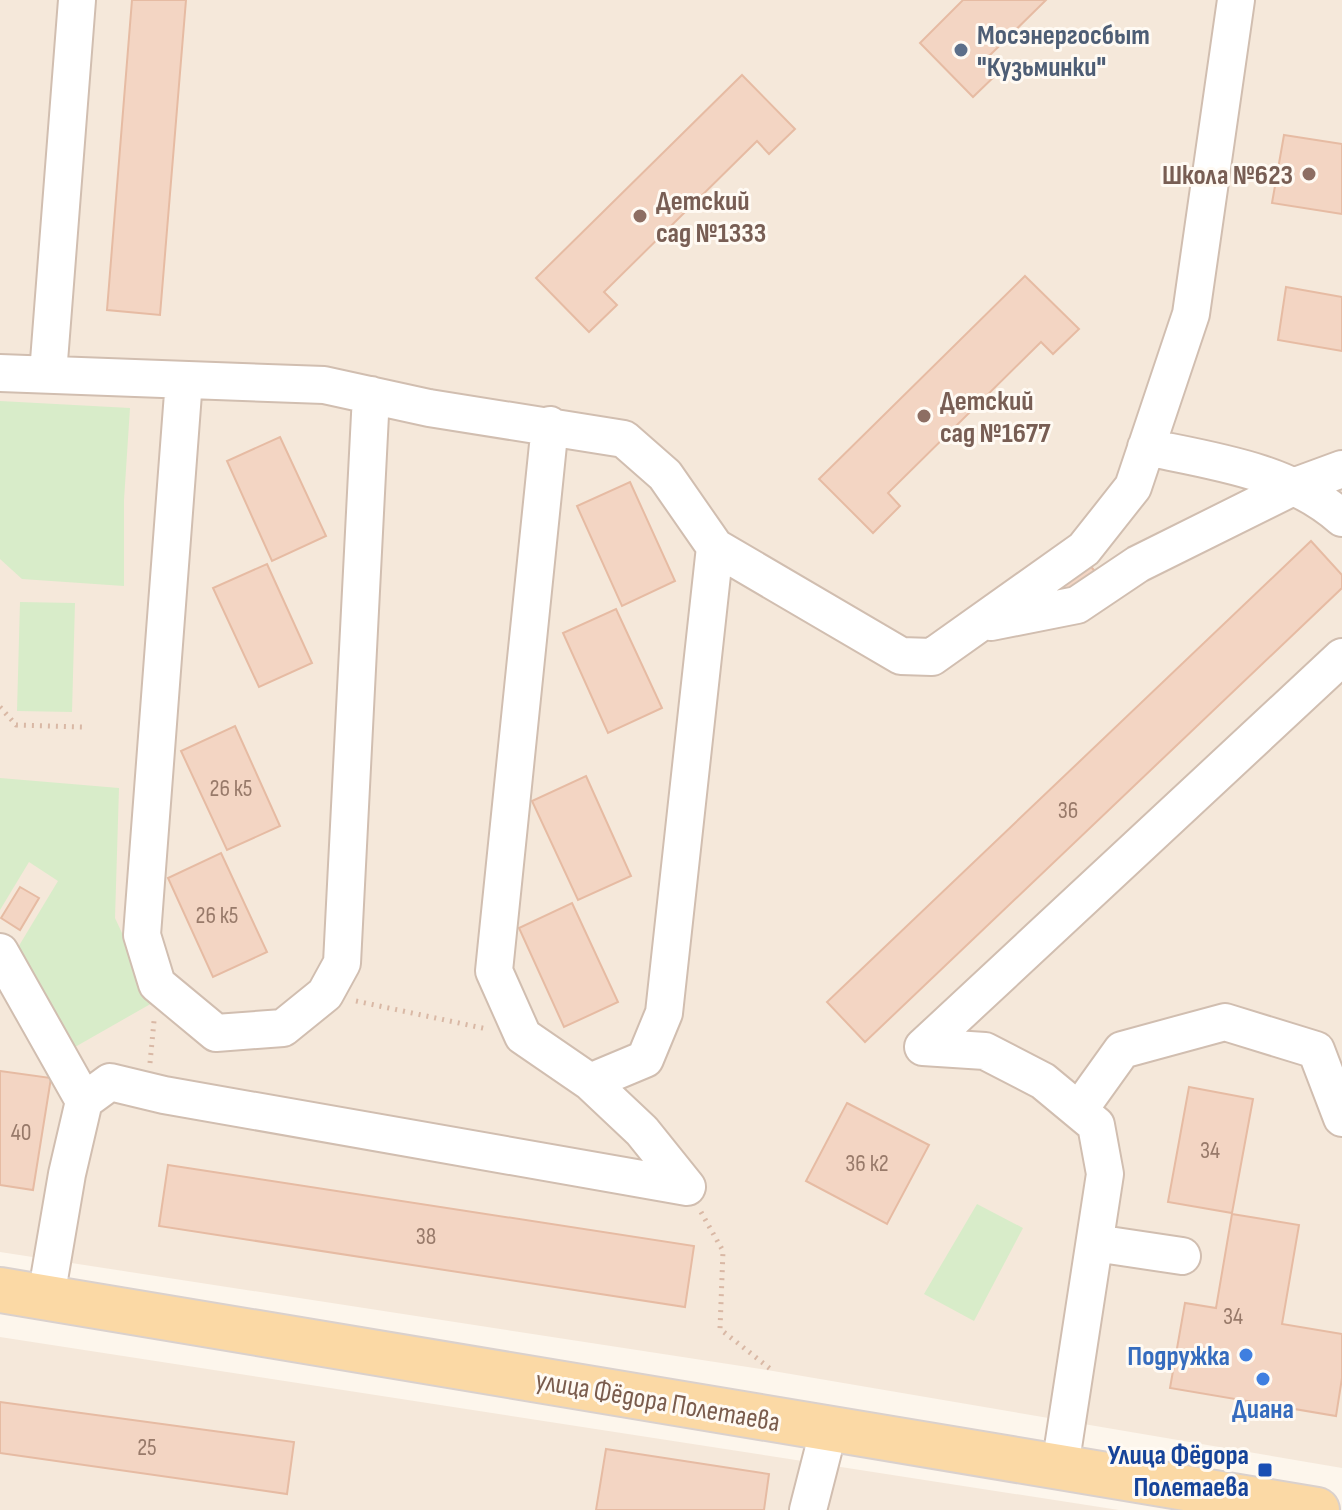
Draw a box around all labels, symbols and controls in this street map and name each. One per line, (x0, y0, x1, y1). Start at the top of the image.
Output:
place label: Мосэнергосбыт "Кузьминки" (977, 19, 1150, 84)
marker: Мосэнергосбыт "Кузьминки" (952, 41, 970, 59)
place label: Школа №623 (1162, 159, 1293, 192)
marker: Школа №623 (1300, 165, 1318, 183)
place label: Детский сад №1333 (656, 185, 766, 250)
marker: Детский сад №1333 (631, 207, 649, 225)
place label: Детский сад №1677 (940, 385, 1051, 450)
marker: Детский сад №1677 (915, 407, 933, 425)
house number: 26 к5 (210, 774, 252, 803)
house number: 36 (1058, 796, 1078, 825)
house number: 26 к5 (196, 901, 238, 930)
house number: 40 (11, 1118, 31, 1147)
house number: 34 (1200, 1136, 1220, 1165)
house number: 36 к2 (845, 1149, 889, 1178)
house number: 38 (416, 1222, 436, 1251)
house number: 34 (1223, 1302, 1243, 1331)
place label: Подружка (1127, 1340, 1230, 1373)
marker: Подружка (1237, 1346, 1255, 1364)
street label: улица Фёдора Полетаева (533, 1364, 782, 1439)
marker: Диана (1254, 1370, 1272, 1388)
place label: Диана (1232, 1393, 1294, 1426)
house number: 25 (137, 1433, 157, 1462)
place label: Улица Фёдора Полетаева (1108, 1439, 1249, 1504)
marker: Улица Фёдора Полетаева (1256, 1461, 1274, 1479)

